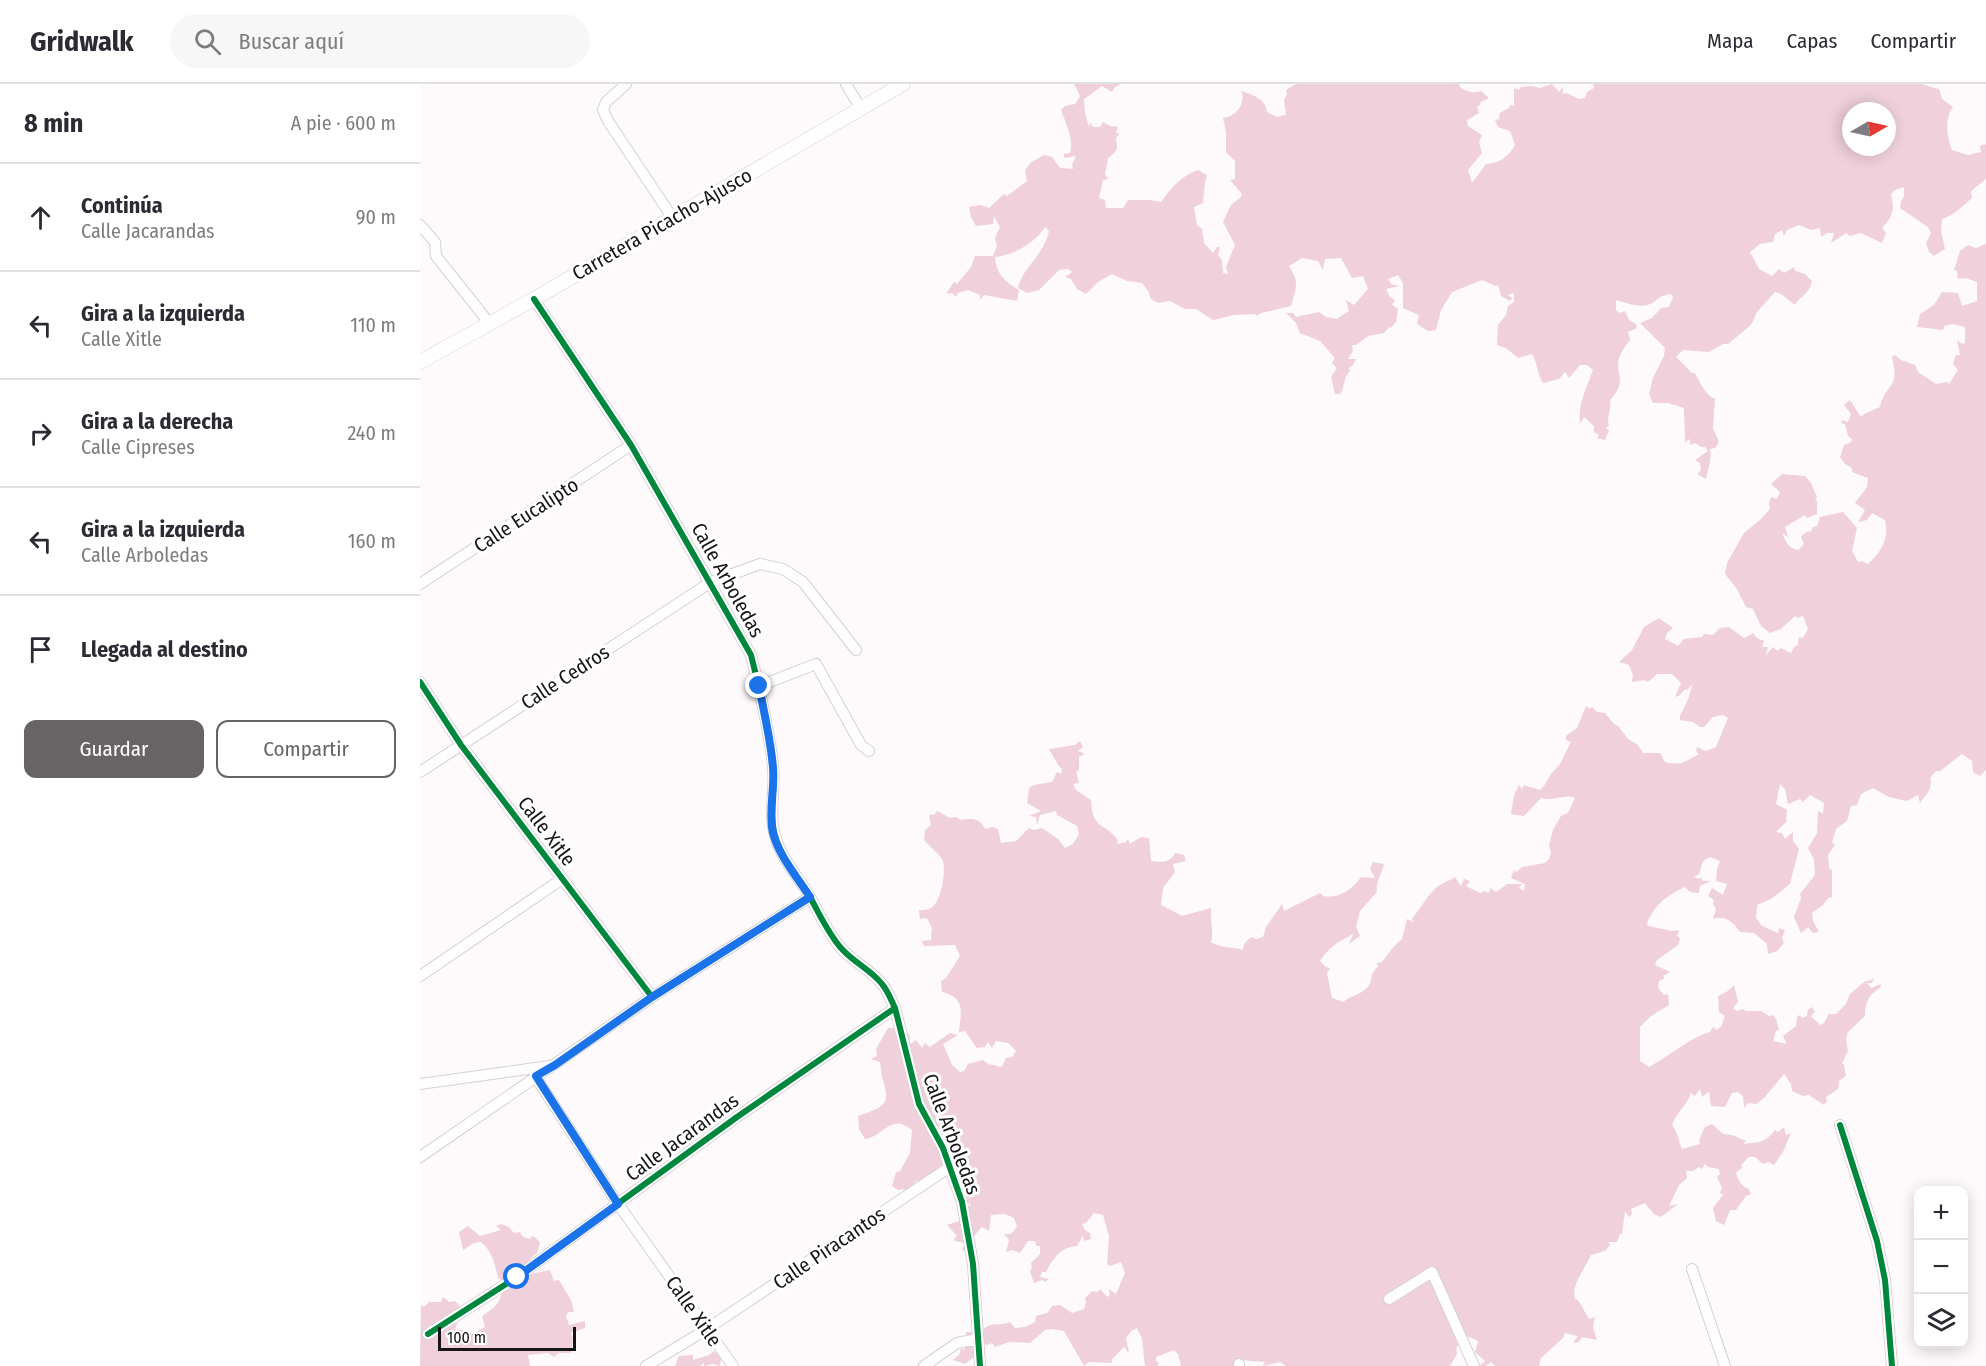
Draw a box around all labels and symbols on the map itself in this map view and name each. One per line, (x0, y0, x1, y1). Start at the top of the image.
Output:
north arrow (1842, 102, 1896, 156)
street label: Carretera Picacho-Ajusco (568, 163, 756, 285)
street label: Calle Eucalipto (469, 472, 583, 558)
street label: Calle Arboledas (687, 519, 769, 641)
street label: Calle Cedros (516, 640, 614, 714)
route end (745, 672, 771, 698)
street label: Calle Xitle (513, 792, 581, 870)
street label: Calle Arboledas (918, 1070, 986, 1198)
street label: Calle Jacarandas (621, 1088, 743, 1186)
street label: Calle Piracantos (768, 1202, 890, 1294)
route start (503, 1263, 529, 1289)
street label: Calle Xitle (661, 1271, 727, 1351)
scale bar (438, 1324, 576, 1352)

